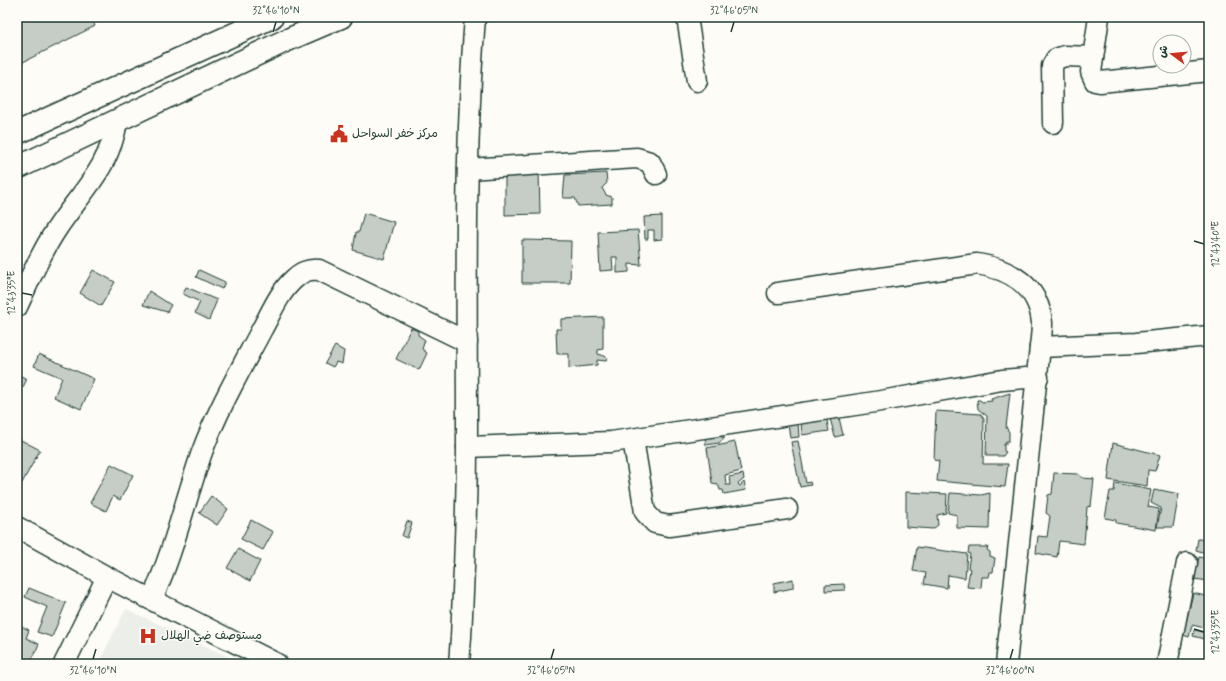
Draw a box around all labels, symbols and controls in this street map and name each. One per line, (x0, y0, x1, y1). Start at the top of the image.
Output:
text: 32°46'10"N (252, 4, 300, 18)
text: 32°46'05"N (710, 4, 758, 18)
north arrow (1152, 34, 1192, 74)
text: ش (1155, 44, 1172, 59)
public building icon: مركز خفر السواحل (329, 124, 349, 144)
place label: مركز خفر السواحل (352, 126, 438, 142)
text: 12°43'40"E (1209, 221, 1223, 267)
text: 12°43'35"E (5, 271, 19, 315)
text: 12°43'35"E (1209, 610, 1223, 654)
hospital icon: مستوصف ضي الهلال (138, 626, 158, 646)
place label: مستوصف ضي الهلال (161, 628, 262, 646)
text: 32°46'10"N (69, 664, 117, 678)
text: 32°46'05"N (527, 664, 575, 678)
text: 32°46'00"N (986, 664, 1034, 678)

